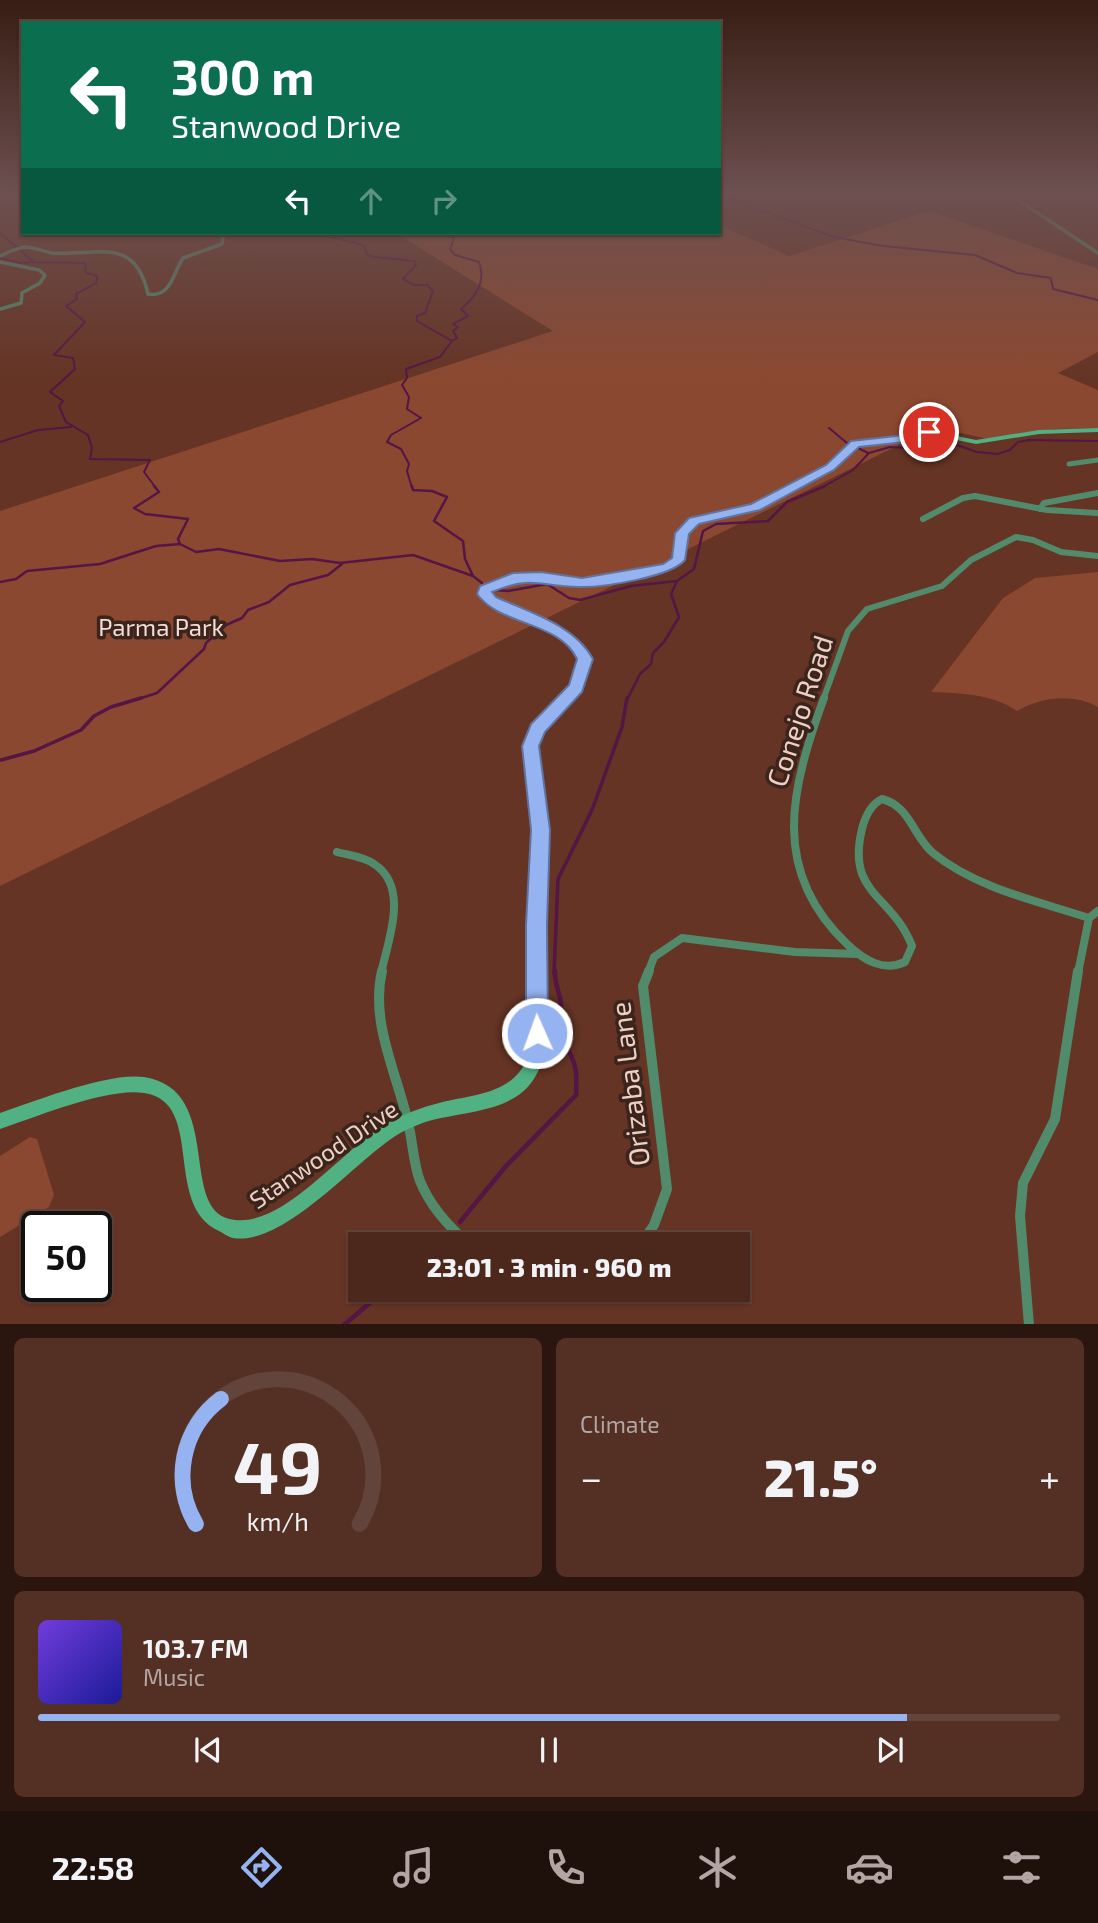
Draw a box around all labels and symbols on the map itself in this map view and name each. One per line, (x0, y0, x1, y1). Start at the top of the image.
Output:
pin (899, 402, 959, 462)
park label: Parma Park (98, 612, 224, 641)
street label: Conejo Road (759, 631, 839, 791)
position arrow (500, 996, 574, 1070)
street label: Orizaba Lane (602, 1000, 656, 1168)
street label: Stanwood Drive (243, 1093, 403, 1214)
speed limit sign: 50 (21, 1211, 112, 1302)

